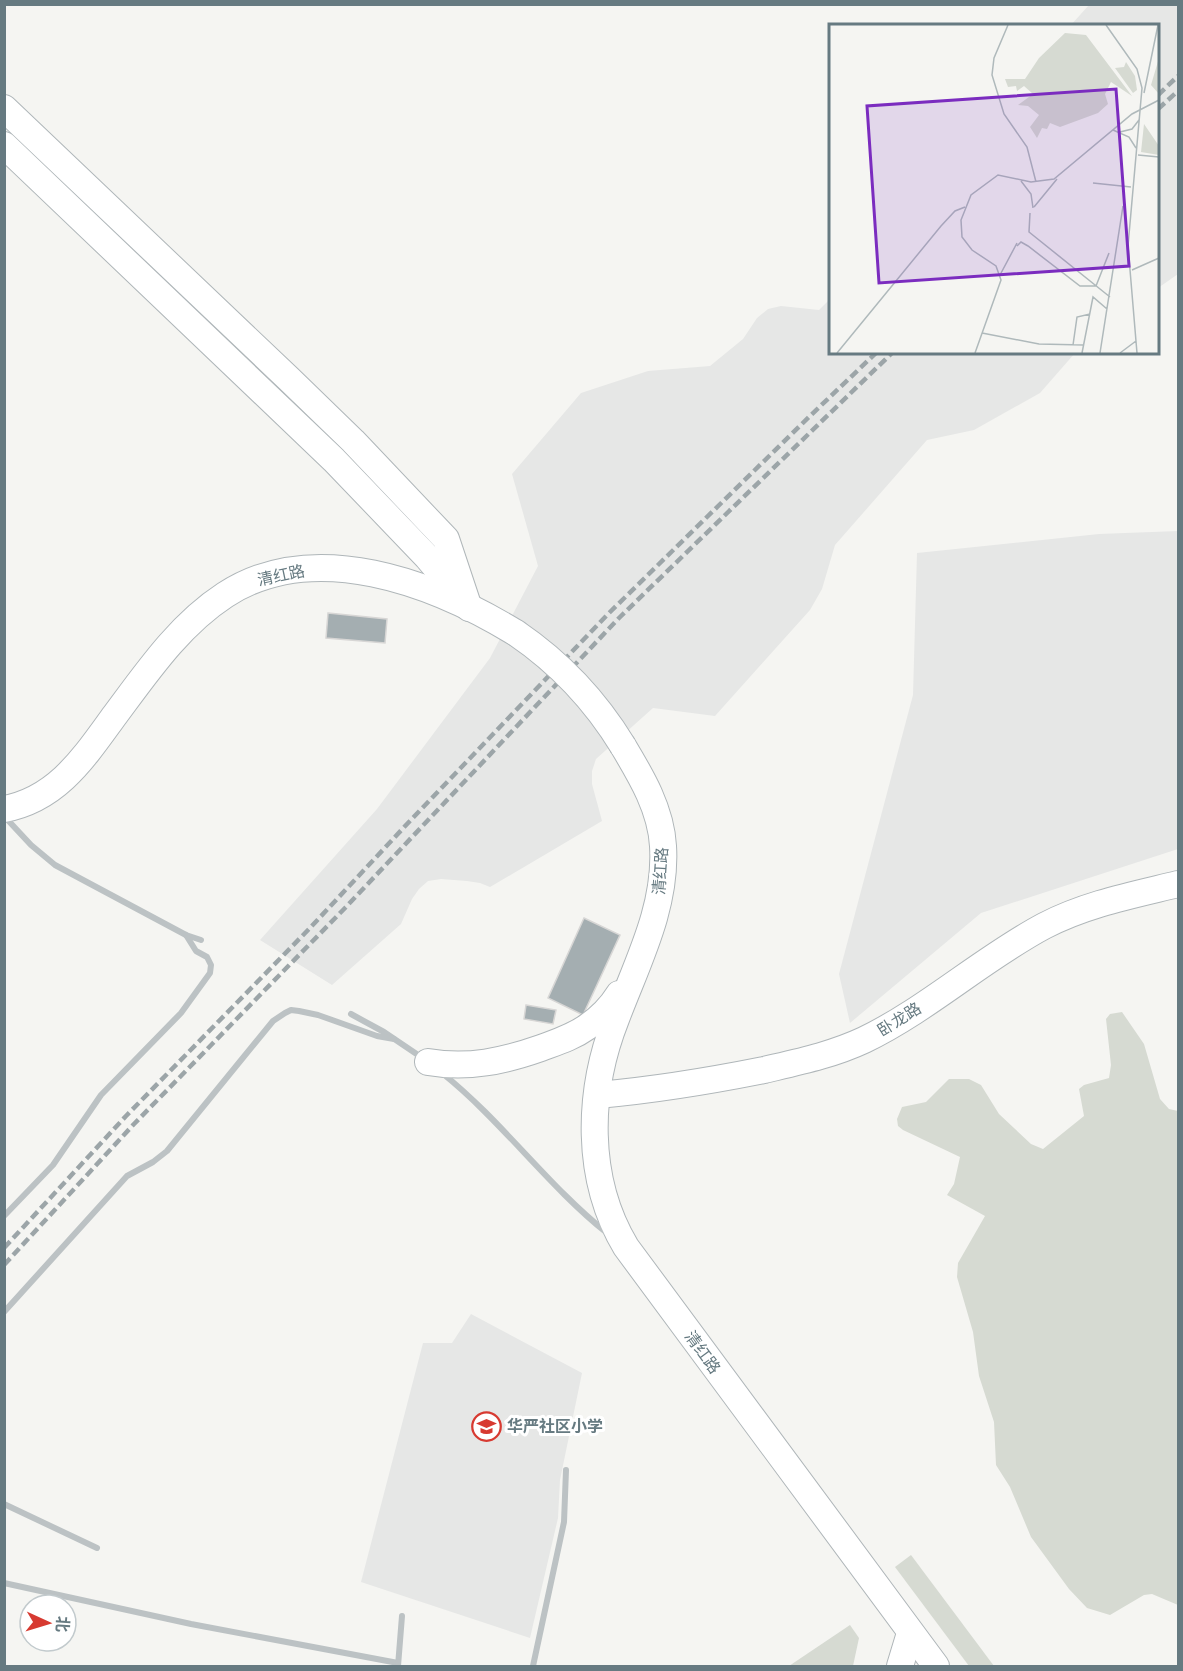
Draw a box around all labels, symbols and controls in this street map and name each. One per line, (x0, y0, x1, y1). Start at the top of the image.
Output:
inset map (829, 24, 1159, 354)
street label: 清红路 (255, 560, 307, 590)
street label: 清红路 (648, 846, 672, 896)
street label: 卧龙路 (873, 998, 925, 1040)
street label: 清红路 (681, 1327, 725, 1377)
school or university icon: 华严社区小学 (470, 1410, 502, 1442)
place label: 华严社区小学 (507, 1416, 603, 1436)
north arrow (18, 1593, 78, 1653)
text: 北 (52, 1615, 73, 1633)

